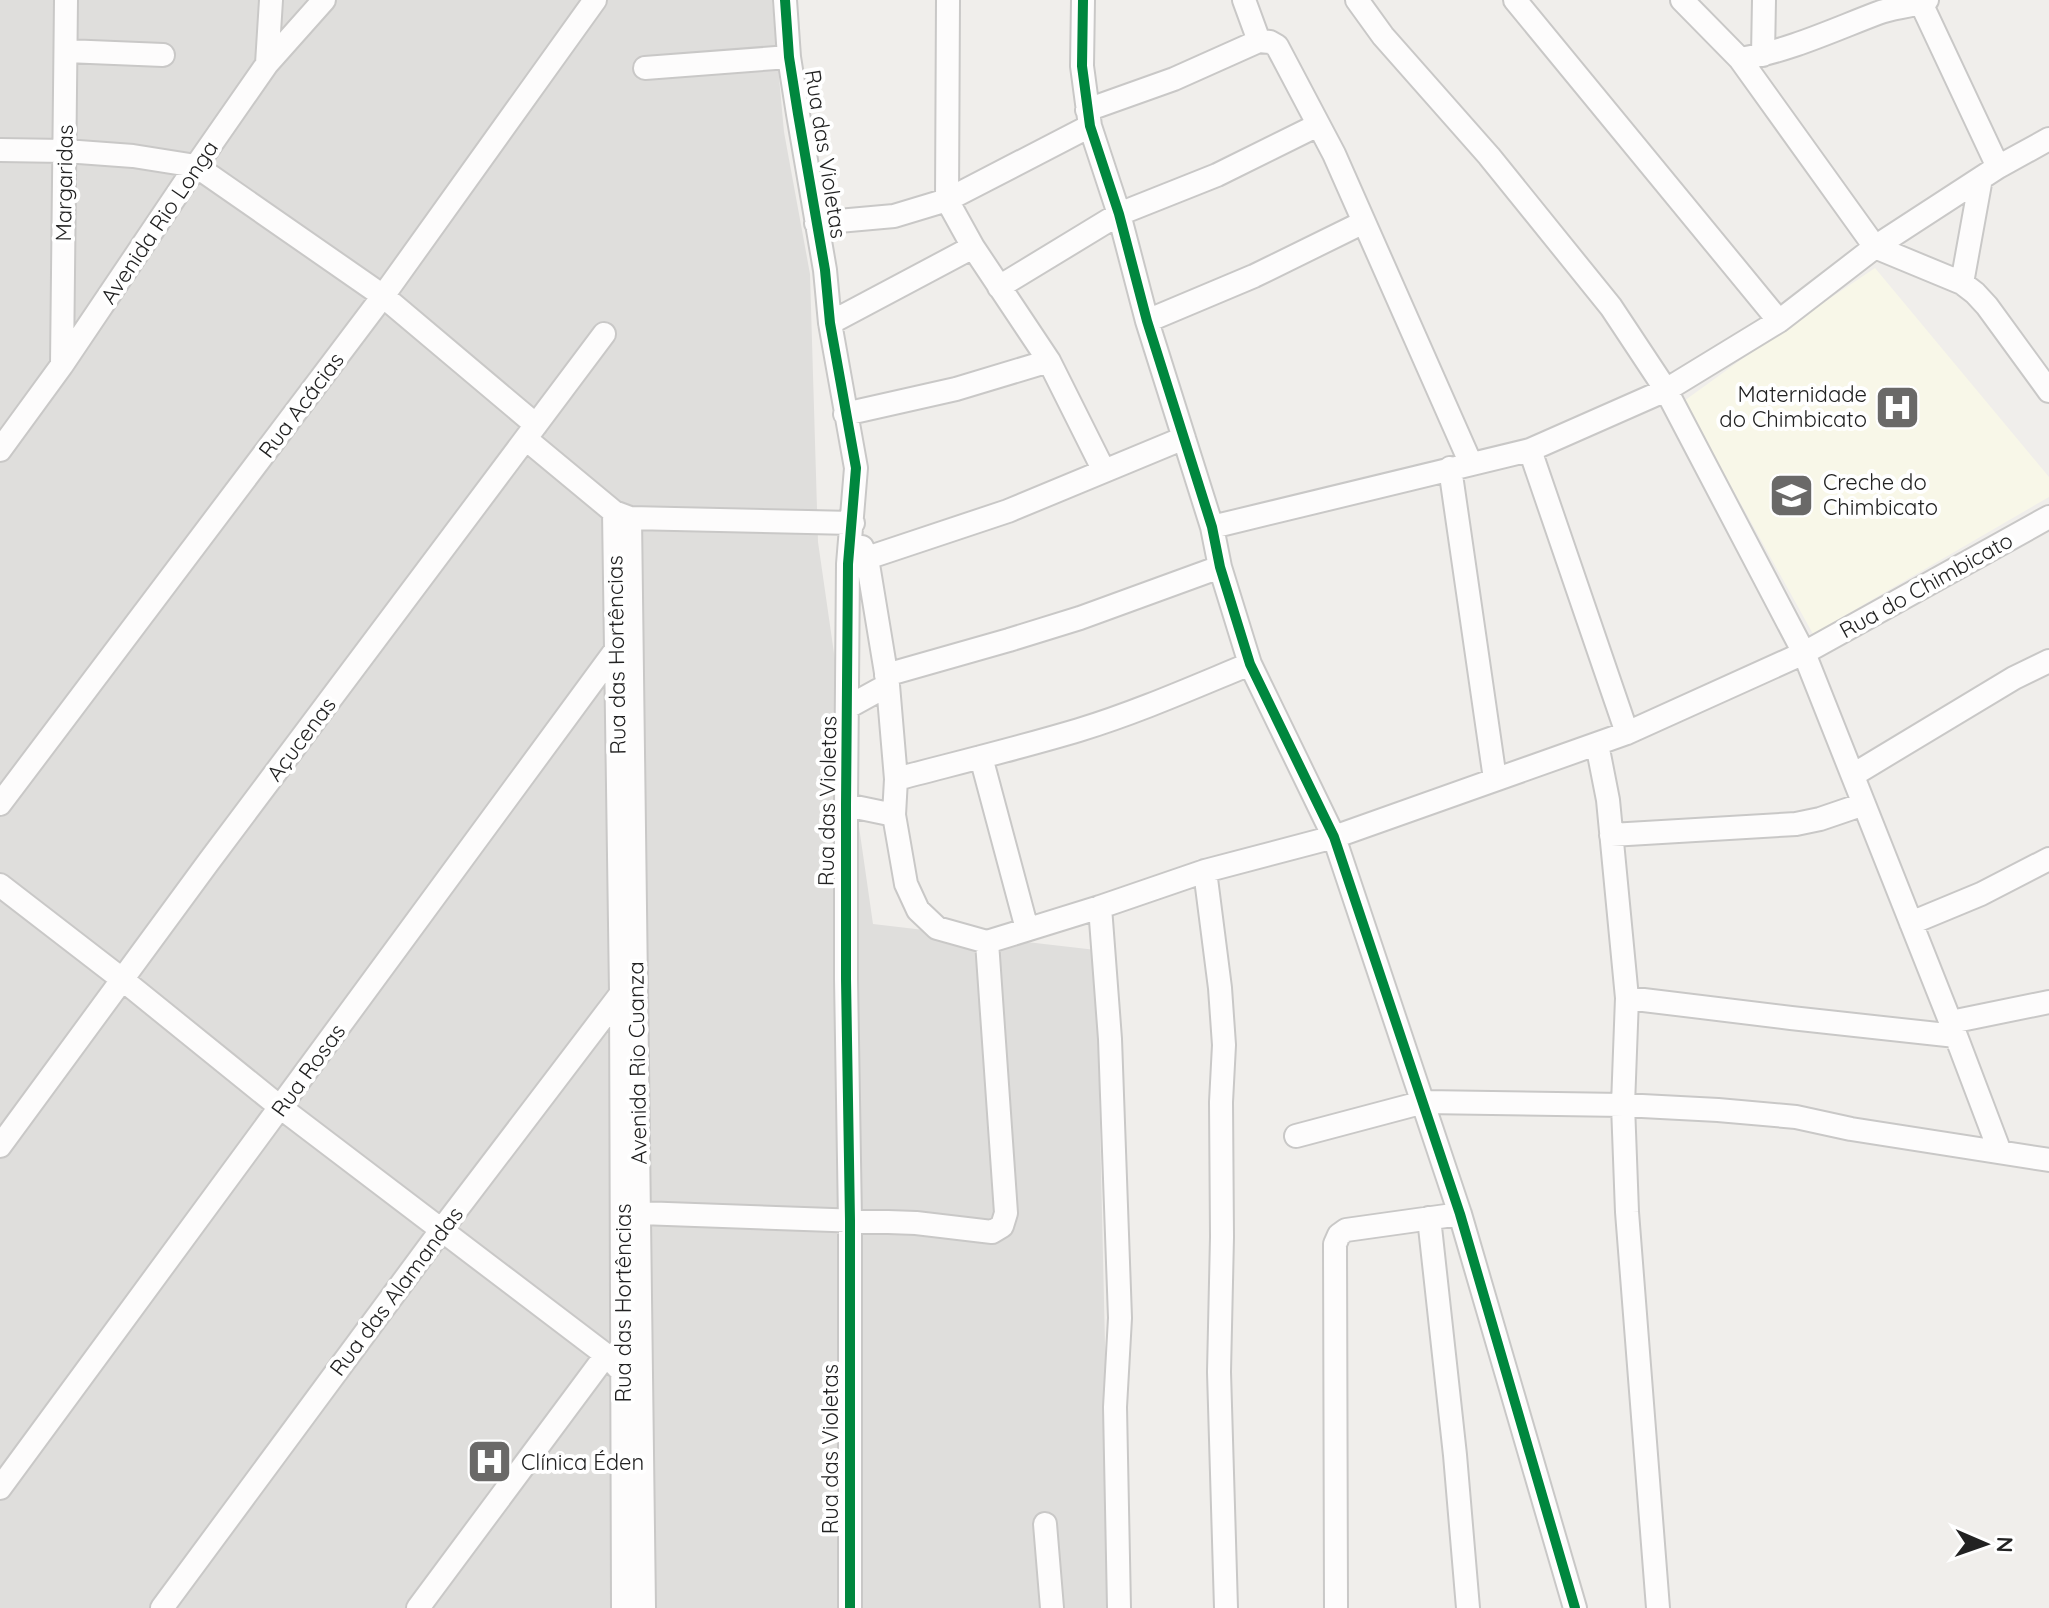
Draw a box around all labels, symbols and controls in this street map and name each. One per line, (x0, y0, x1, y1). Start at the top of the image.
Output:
street label: Rua das Violetas (799, 68, 853, 240)
street label: Margaridas (49, 124, 79, 242)
street label: Avenida Rio Longa (94, 135, 224, 309)
street label: Rua Acácias (252, 347, 350, 463)
place label: Maternidade do Chimbicato (1719, 380, 1867, 433)
hospital icon: Maternidade do Chimbicato (1874, 383, 1922, 431)
place label: Creche do Chimbicato (1823, 468, 1938, 521)
school or university icon: Creche do Chimbicato (1768, 471, 1816, 519)
street label: Rua do Chimbicato (1834, 526, 2018, 644)
street label: Rua das Hortências (600, 555, 632, 755)
street label: Açucenas (260, 691, 342, 787)
street label: Rua das Violetas (812, 716, 842, 886)
street label: Avenida Rio Cuanza (621, 961, 653, 1165)
street label: Rua Rosas (265, 1018, 351, 1122)
street label: Rua das Alamandas (323, 1201, 469, 1381)
street label: Rua das Hortências (609, 1203, 637, 1403)
street label: Rua das Violetas (816, 1364, 844, 1534)
hospital icon: Clínica Éden (466, 1438, 514, 1486)
place label: Clínica Éden (521, 1448, 644, 1476)
north arrow (1945, 1504, 2025, 1584)
text: N (1991, 1536, 2019, 1553)

